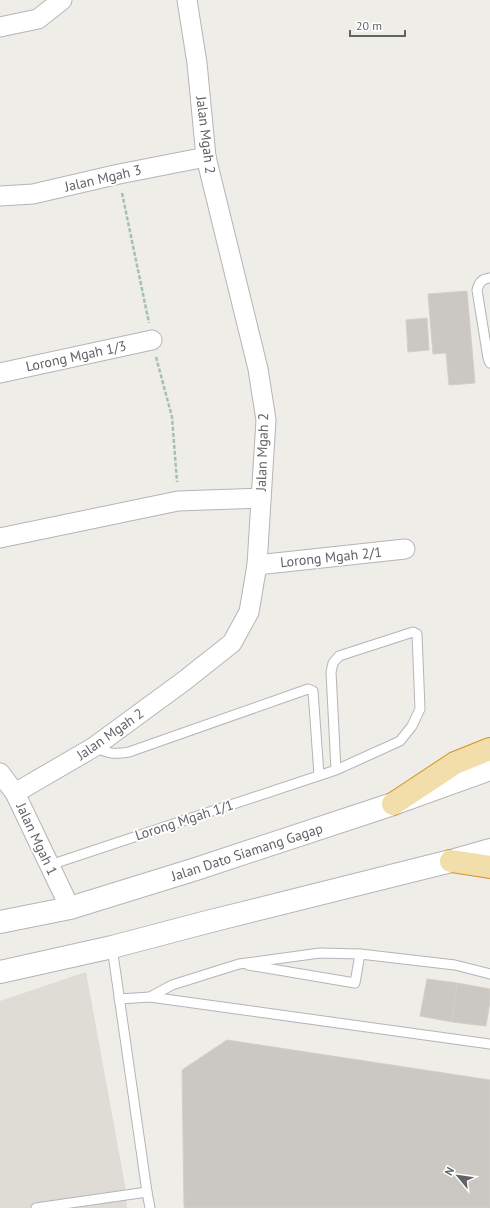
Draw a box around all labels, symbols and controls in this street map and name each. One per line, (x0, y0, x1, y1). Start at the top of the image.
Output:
scale bar (350, 12, 405, 38)
text: 20 m (356, 18, 382, 33)
street label: Jalan Mgah 2 (192, 94, 220, 175)
street label: Jalan Mgah 3 (62, 160, 143, 196)
street label: Lorong Mgah 1/3 (24, 337, 128, 375)
street label: Jalan Mgah 2 (252, 413, 272, 492)
street label: Lorong Mgah 2/1 (279, 543, 383, 571)
street label: Jalan Mgah 2 (72, 704, 147, 764)
street label: Lorong Mgah 1/1 (133, 796, 235, 844)
street label: Jalan Mgah 1 (12, 799, 62, 878)
street label: Jalan Dato Siamang Gagap (168, 819, 325, 885)
north arrow (438, 1156, 478, 1196)
text: N (441, 1165, 457, 1178)

